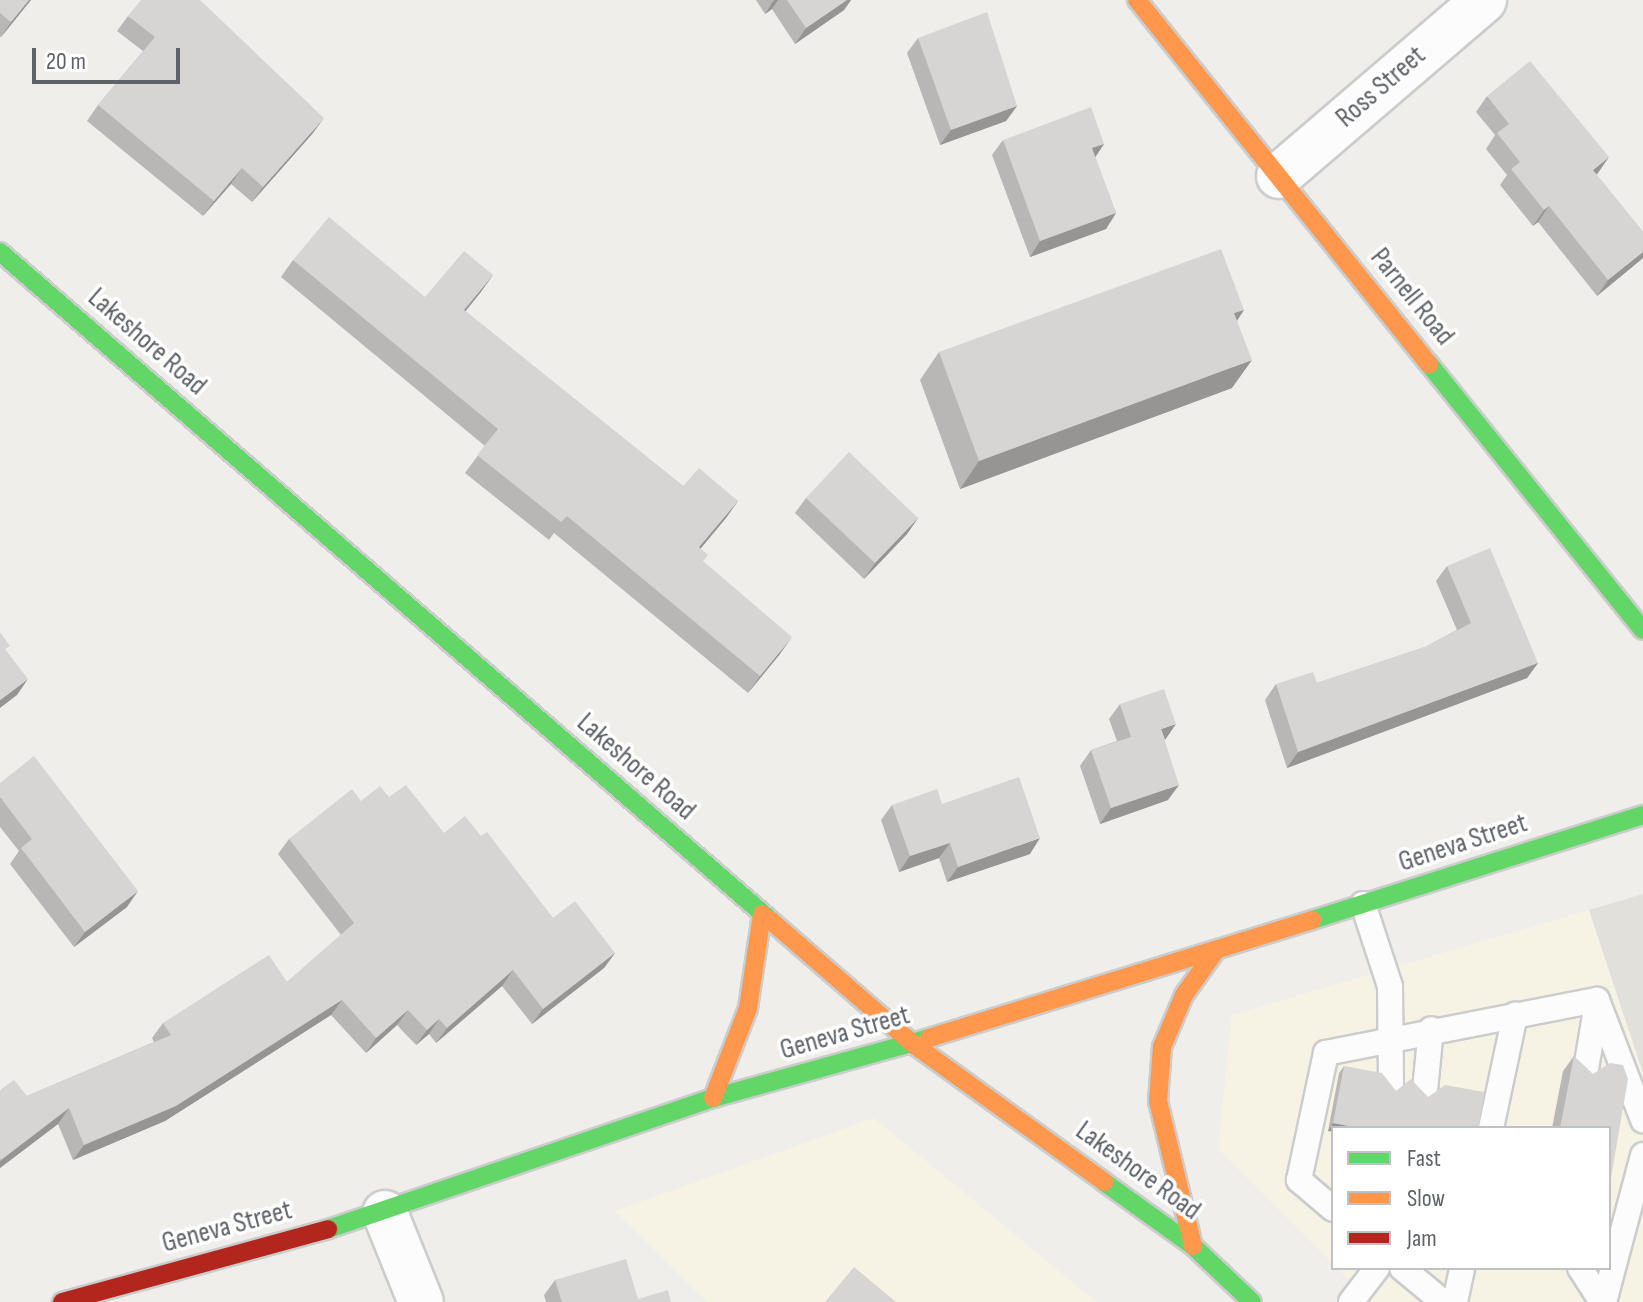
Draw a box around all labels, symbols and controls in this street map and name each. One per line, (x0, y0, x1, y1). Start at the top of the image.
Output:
scale bar (36, 32, 184, 82)
street label: Ross Street (1329, 39, 1433, 135)
text: 20 m (46, 47, 86, 76)
street label: Parnell Road (1363, 242, 1461, 352)
street label: Lakeshore Road (81, 281, 213, 403)
street label: Lakeshore Road (570, 706, 702, 828)
street label: Geneva Street (1395, 806, 1531, 880)
street label: Geneva Street (776, 999, 914, 1067)
street label: Lakeshore Road (1069, 1114, 1207, 1228)
legend (1331, 1126, 1611, 1270)
text: Fast (1407, 1144, 1441, 1173)
text: Slow (1407, 1184, 1445, 1213)
street label: Geneva Street (158, 1194, 296, 1260)
text: Jam (1407, 1224, 1437, 1253)

